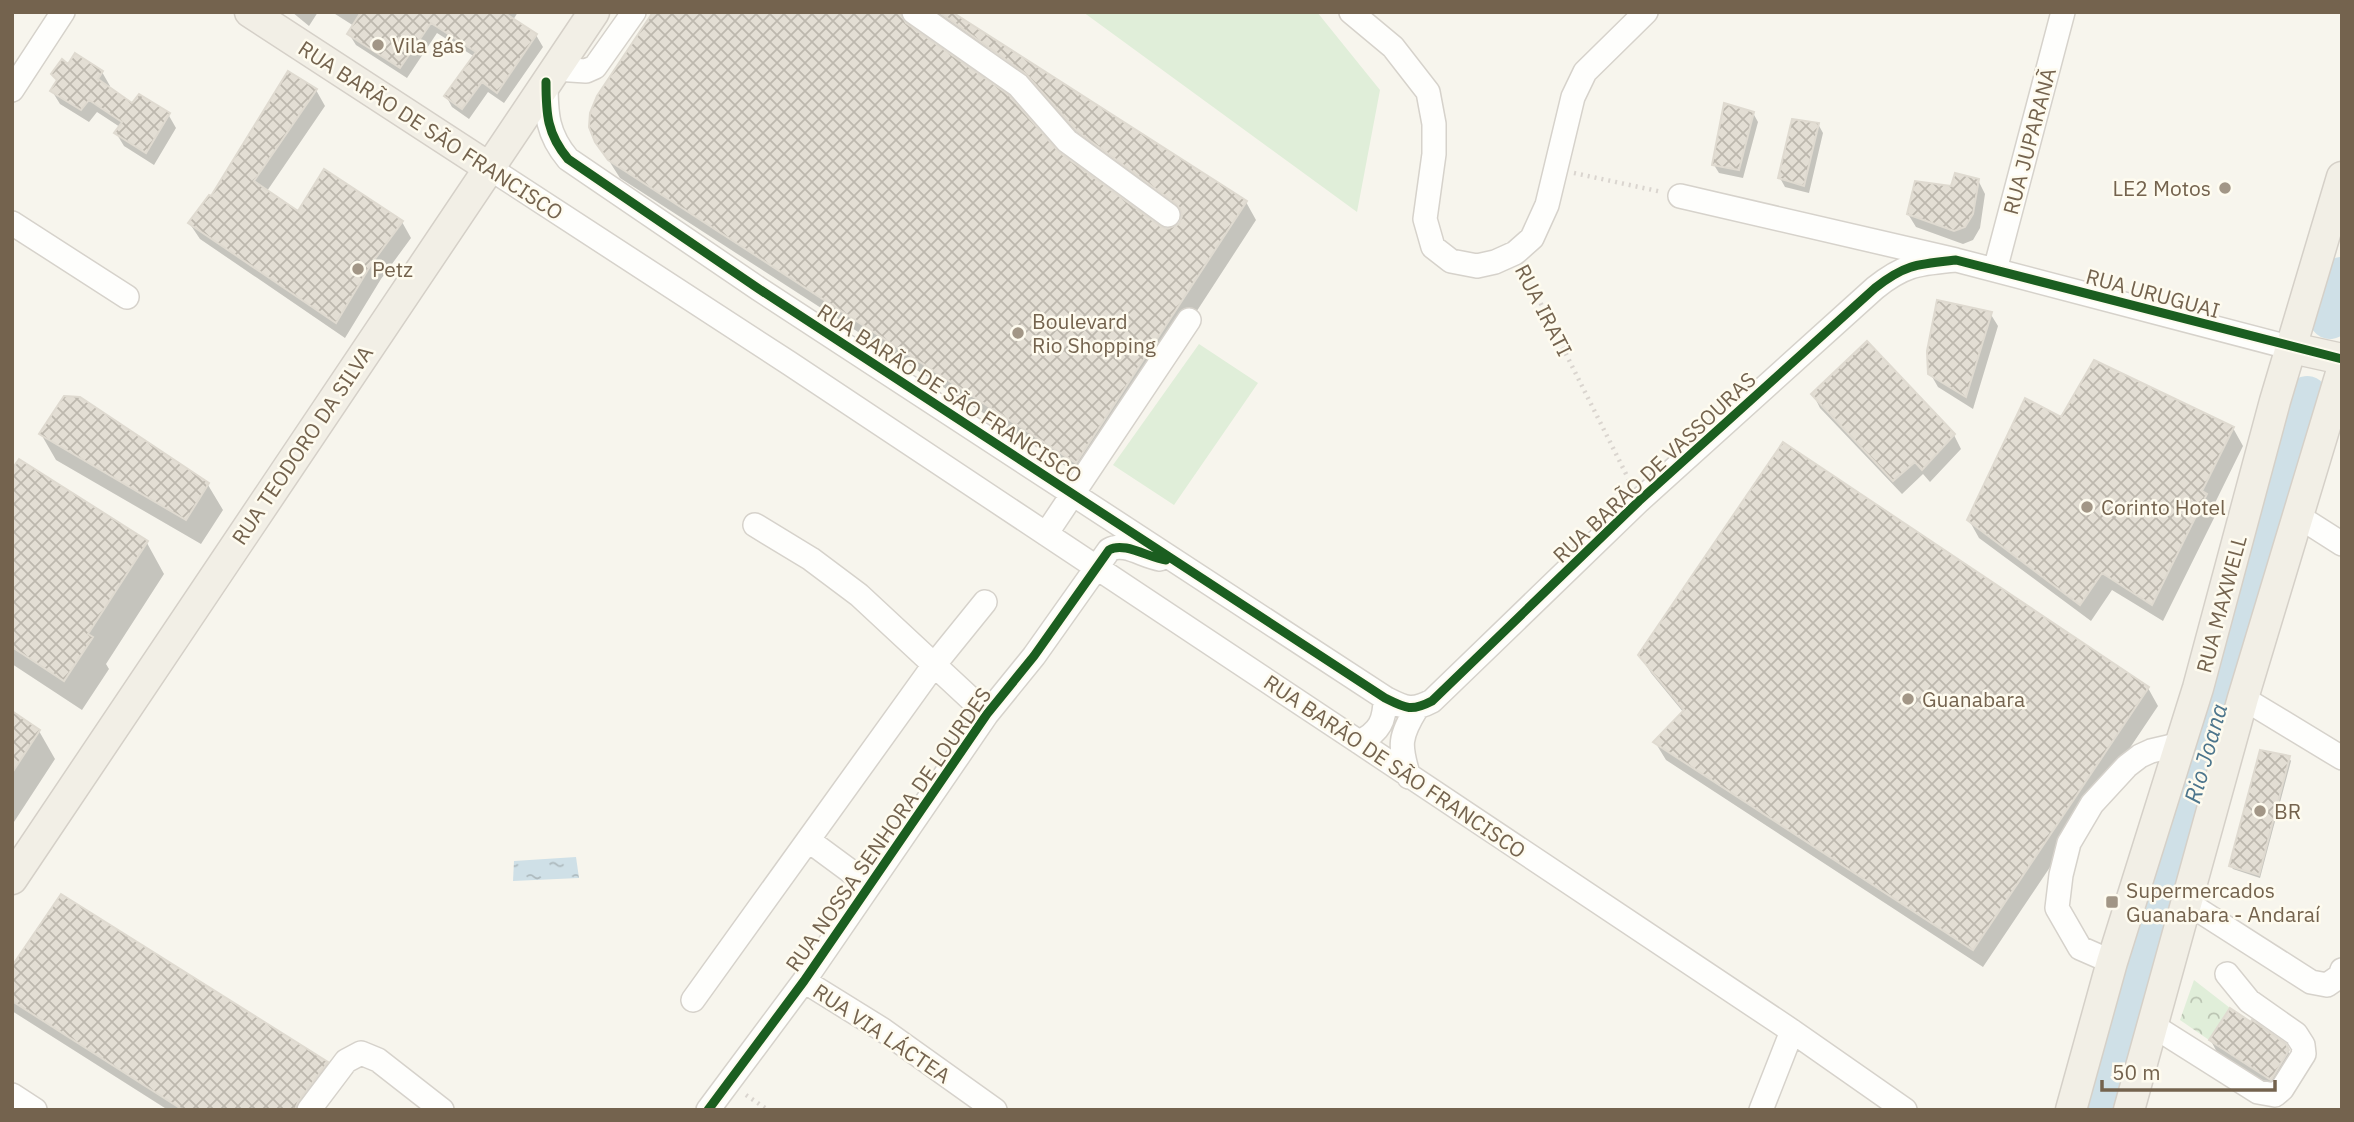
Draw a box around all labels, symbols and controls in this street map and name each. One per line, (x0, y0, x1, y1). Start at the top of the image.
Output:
place label: Vila gás (392, 31, 464, 59)
street label: RUA BARÃO DE SÃO FRANCISCO (293, 34, 569, 226)
marker: Vila gás (370, 37, 386, 53)
street label: RUA JUPARANÃ (1996, 64, 2062, 218)
place label: LE2 Motos (2113, 174, 2211, 202)
marker: LE2 Motos (2217, 180, 2233, 196)
place label: Petz (372, 255, 413, 283)
street label: RUA IRATI (1509, 259, 1579, 361)
marker: Petz (350, 261, 366, 277)
street label: RUA URUGUAI (2083, 262, 2223, 324)
street label: RUA BARÃO DE SÃO FRANCISCO (812, 297, 1088, 489)
place label: Boulevard Rio Shopping (1032, 307, 1156, 359)
marker: Boulevard Rio Shopping (1010, 325, 1026, 341)
street label: RUA TEODORO DA SILVA (225, 340, 379, 550)
street label: RUA BARÃO DE VASSOURAS (1546, 365, 1762, 569)
place label: Corinto Hotel (2101, 493, 2226, 521)
marker: Corinto Hotel (2079, 499, 2095, 515)
street label: RUA MAXWELL (2189, 532, 2253, 676)
street label: RUA BARÃO DE SÃO FRANCISCO (1259, 668, 1531, 864)
street label: RUA NOSSA SENHORA DE LOURDES (779, 681, 997, 977)
place label: Guanabara (1922, 685, 2025, 713)
marker: Guanabara (1900, 691, 1916, 707)
water label: Rio Joana (2176, 700, 2234, 806)
place label: BR (2274, 797, 2301, 825)
marker: BR (2252, 803, 2268, 819)
place label: Supermercados Guanabara - Andaraí (2126, 876, 2320, 928)
marker: Supermercados Guanabara - Andaraí (2104, 894, 2120, 910)
street label: RUA VIA LÁCTEA (808, 977, 956, 1089)
scale bar (2102, 1048, 2275, 1092)
text: 50 m (2112, 1058, 2161, 1086)

